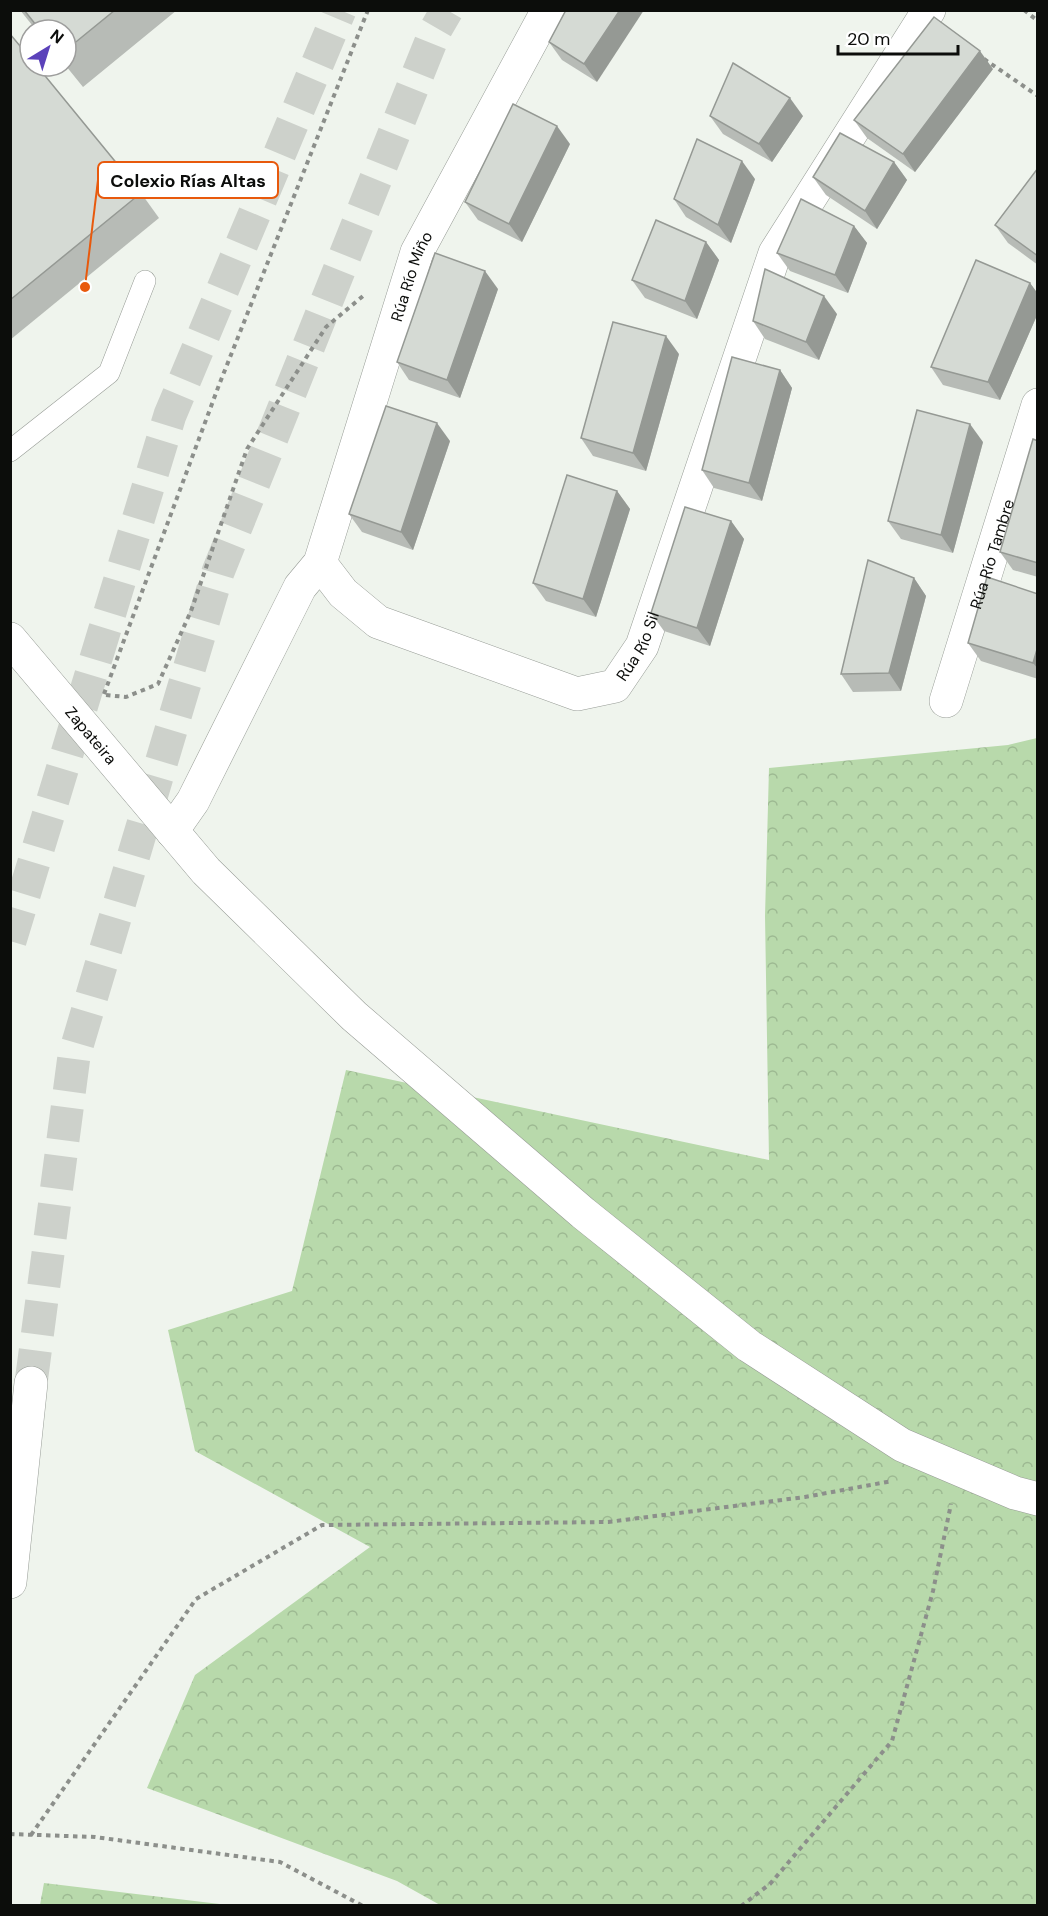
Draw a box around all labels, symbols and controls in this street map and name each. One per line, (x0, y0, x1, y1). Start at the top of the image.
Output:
north arrow (18, 18, 78, 78)
scale bar (838, 18, 958, 56)
text: N (46, 25, 68, 48)
text: 20 m (847, 27, 890, 51)
callout: Colexio Rías Altas (98, 162, 278, 198)
text: Colexio Rías Altas (110, 169, 266, 193)
street label: Rúa Río Miño (385, 227, 437, 324)
street label: Rúa Río Tambre (965, 496, 1019, 612)
street label: Rúa Río Sil (611, 609, 663, 685)
street label: Zapateira (61, 702, 122, 769)

